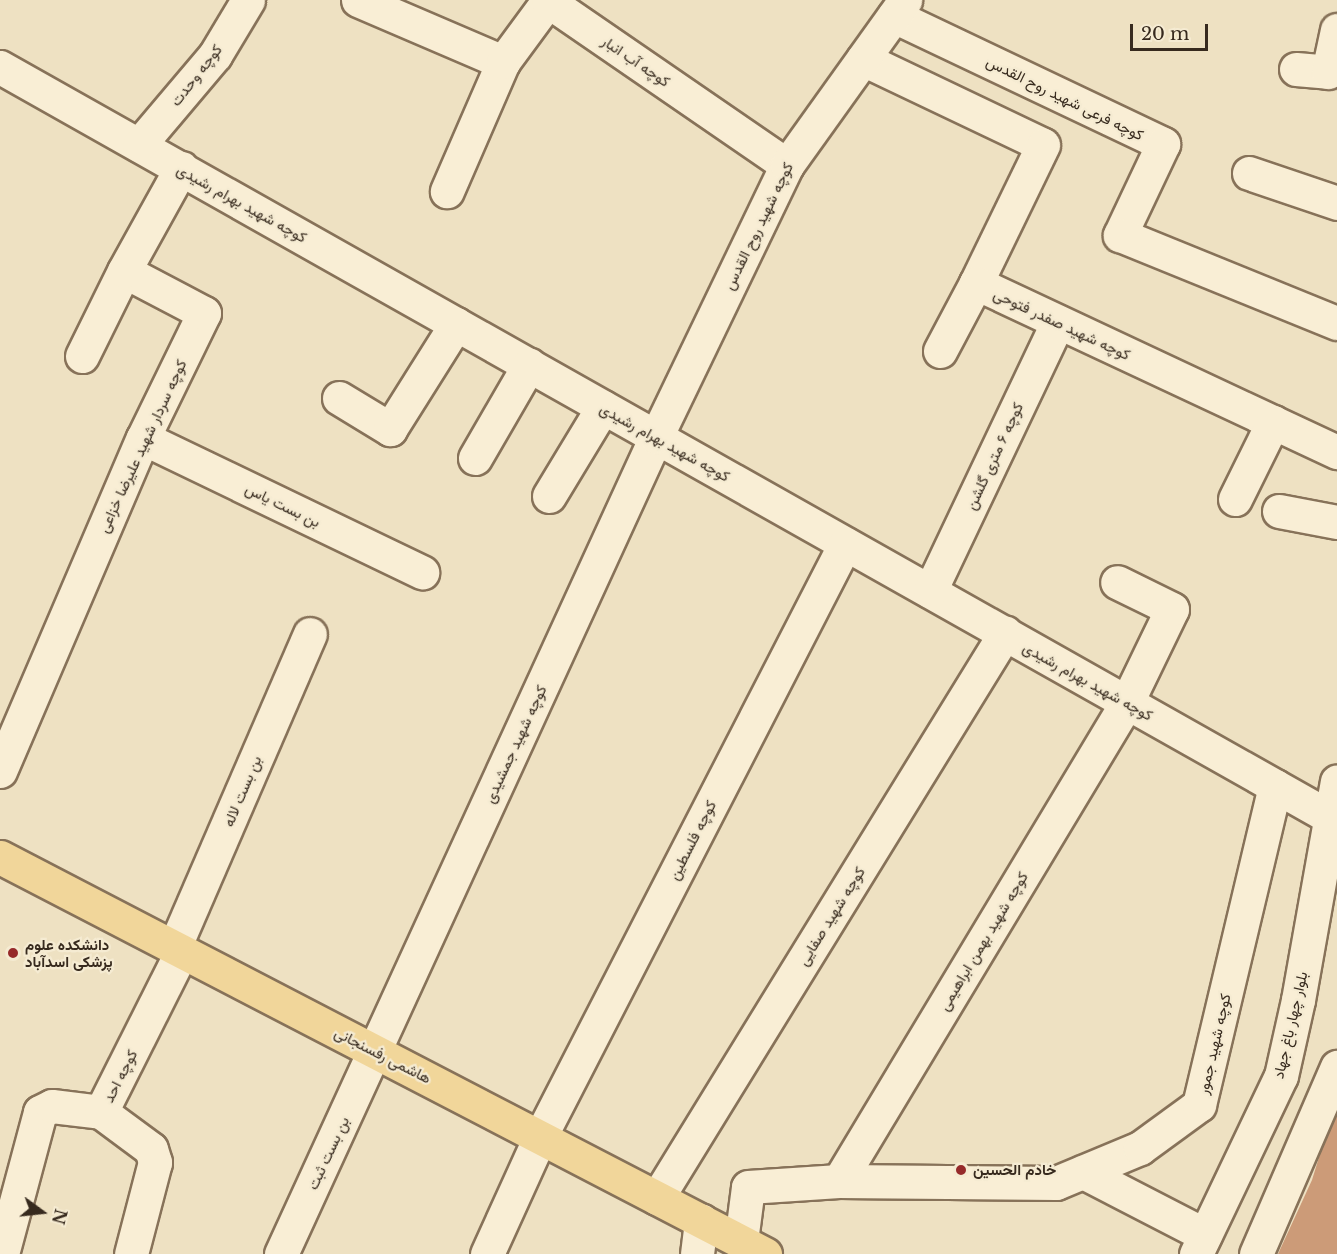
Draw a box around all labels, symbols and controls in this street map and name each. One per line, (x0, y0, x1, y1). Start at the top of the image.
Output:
scale bar (1133, 12, 1211, 50)
text: 20 m (1141, 23, 1189, 45)
street label: کوچه آب انبار (598, 32, 674, 90)
street label: کوچه وحدت (166, 41, 226, 109)
street label: کوچه فرعی شهید روح القدس (983, 52, 1147, 144)
street label: کوچه شهید روح القدس (719, 159, 797, 293)
street label: کوچه شهید بهرام رشیدی (174, 160, 310, 246)
street label: کوچه شهید صفدر فتوحی (991, 284, 1133, 364)
street label: کوچه سردار شهید علیرضا خزاعی (94, 357, 190, 535)
street label: کوچه شهید بهرام رشیدی (597, 399, 733, 485)
street label: کوچه ۶ متری گلشن (961, 400, 1027, 512)
street label: بن بست یاس (243, 479, 323, 531)
street label: کوچه شهید بهرام رشیدی (1020, 638, 1156, 724)
street label: کوچه شهید جمشیدی (480, 682, 550, 806)
street label: بن بست لاله (219, 753, 265, 829)
street label: کوچه فلسطین (664, 797, 720, 883)
street label: کوچه شهید صفایی (793, 863, 869, 969)
street label: کوچه شهید بهمن ابراهیمی (934, 868, 1032, 1014)
place label: دانشکده علوم پزشکی اسدآباد (25, 935, 113, 970)
marker: دانشکده علوم پزشکی اسدآباد (6, 946, 20, 960)
street label: بلوار چهار باغ جهاد (1269, 970, 1311, 1080)
street label: کوچه شهید جمور (1194, 992, 1234, 1096)
street label: هاشمی رفسنجانی (332, 1023, 434, 1087)
street label: کوچه احد (99, 1047, 141, 1105)
street label: بن بست ثبت (303, 1114, 353, 1192)
place label: خادم الحسین (973, 1161, 1056, 1179)
marker: خادم الحسین (954, 1163, 968, 1177)
north arrow (12, 1182, 72, 1242)
text: N (48, 1207, 71, 1227)

